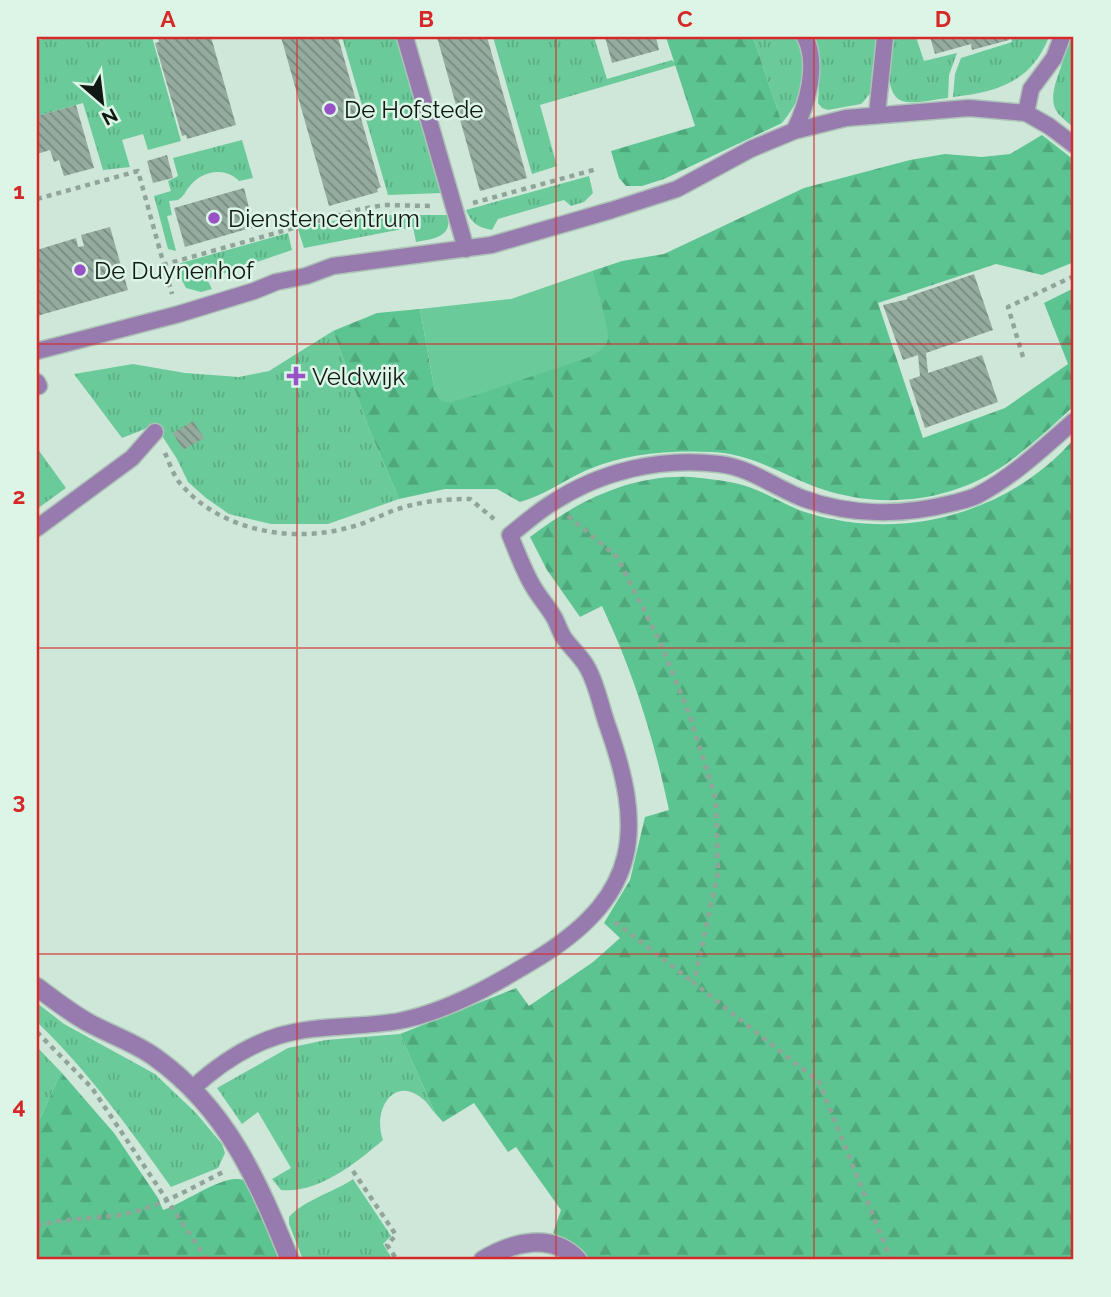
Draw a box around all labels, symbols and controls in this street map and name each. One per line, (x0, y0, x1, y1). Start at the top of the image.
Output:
text: A (160, 5, 176, 32)
text: B (418, 5, 434, 32)
text: C (677, 5, 693, 32)
text: D (935, 5, 951, 32)
north arrow (66, 66, 136, 136)
place label: De Hofstede (344, 95, 483, 124)
marker: De Hofstede (322, 101, 338, 117)
text: N (98, 104, 122, 130)
text: 1 (13, 177, 25, 204)
place label: Dienstencentrum (228, 204, 420, 233)
marker: Dienstencentrum (206, 210, 222, 226)
place label: De Duynenhof (94, 256, 255, 285)
marker: De Duynenhof (72, 262, 88, 278)
place label: Veldwijk (312, 362, 405, 391)
marker: Veldwijk (286, 366, 306, 386)
text: 2 (13, 482, 25, 509)
text: 3 (13, 787, 25, 814)
text: 4 (12, 1092, 26, 1119)

